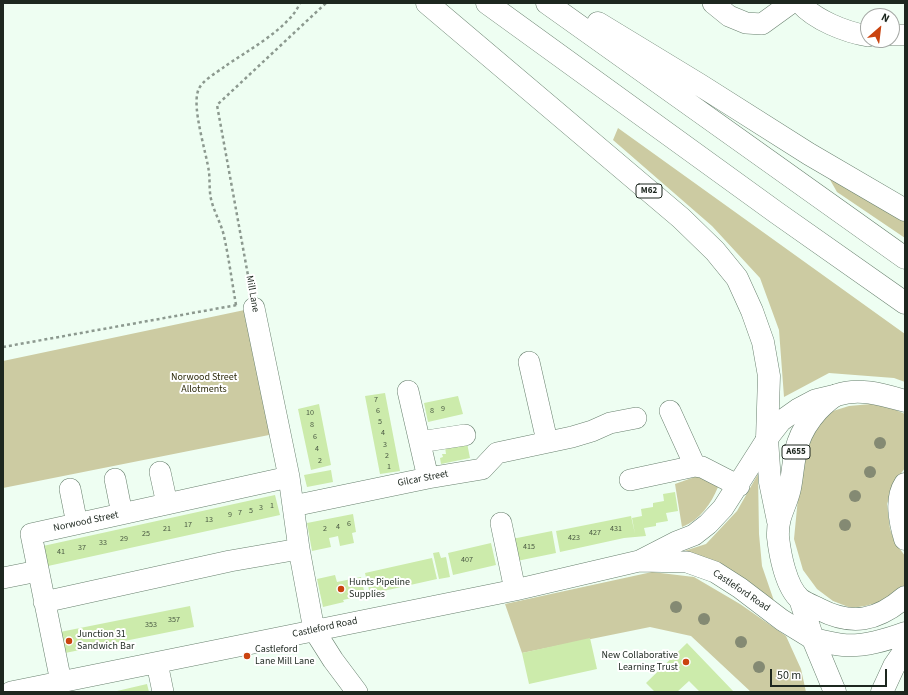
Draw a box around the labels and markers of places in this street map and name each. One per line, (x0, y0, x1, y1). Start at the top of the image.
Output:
place label: Hunts Pipeline Supplies (349, 577, 410, 600)
marker: Hunts Pipeline Supplies (336, 584, 346, 594)
place label: Junction 31 Sandwich Bar (77, 629, 134, 652)
marker: Junction 31 Sandwich Bar (64, 636, 74, 646)
place label: Castleford Lane Mill Lane (255, 644, 314, 668)
place label: New Collaborative Learning Trust (602, 650, 678, 674)
marker: Castleford Lane Mill Lane (242, 651, 252, 661)
marker: New Collaborative Learning Trust (681, 657, 691, 667)

